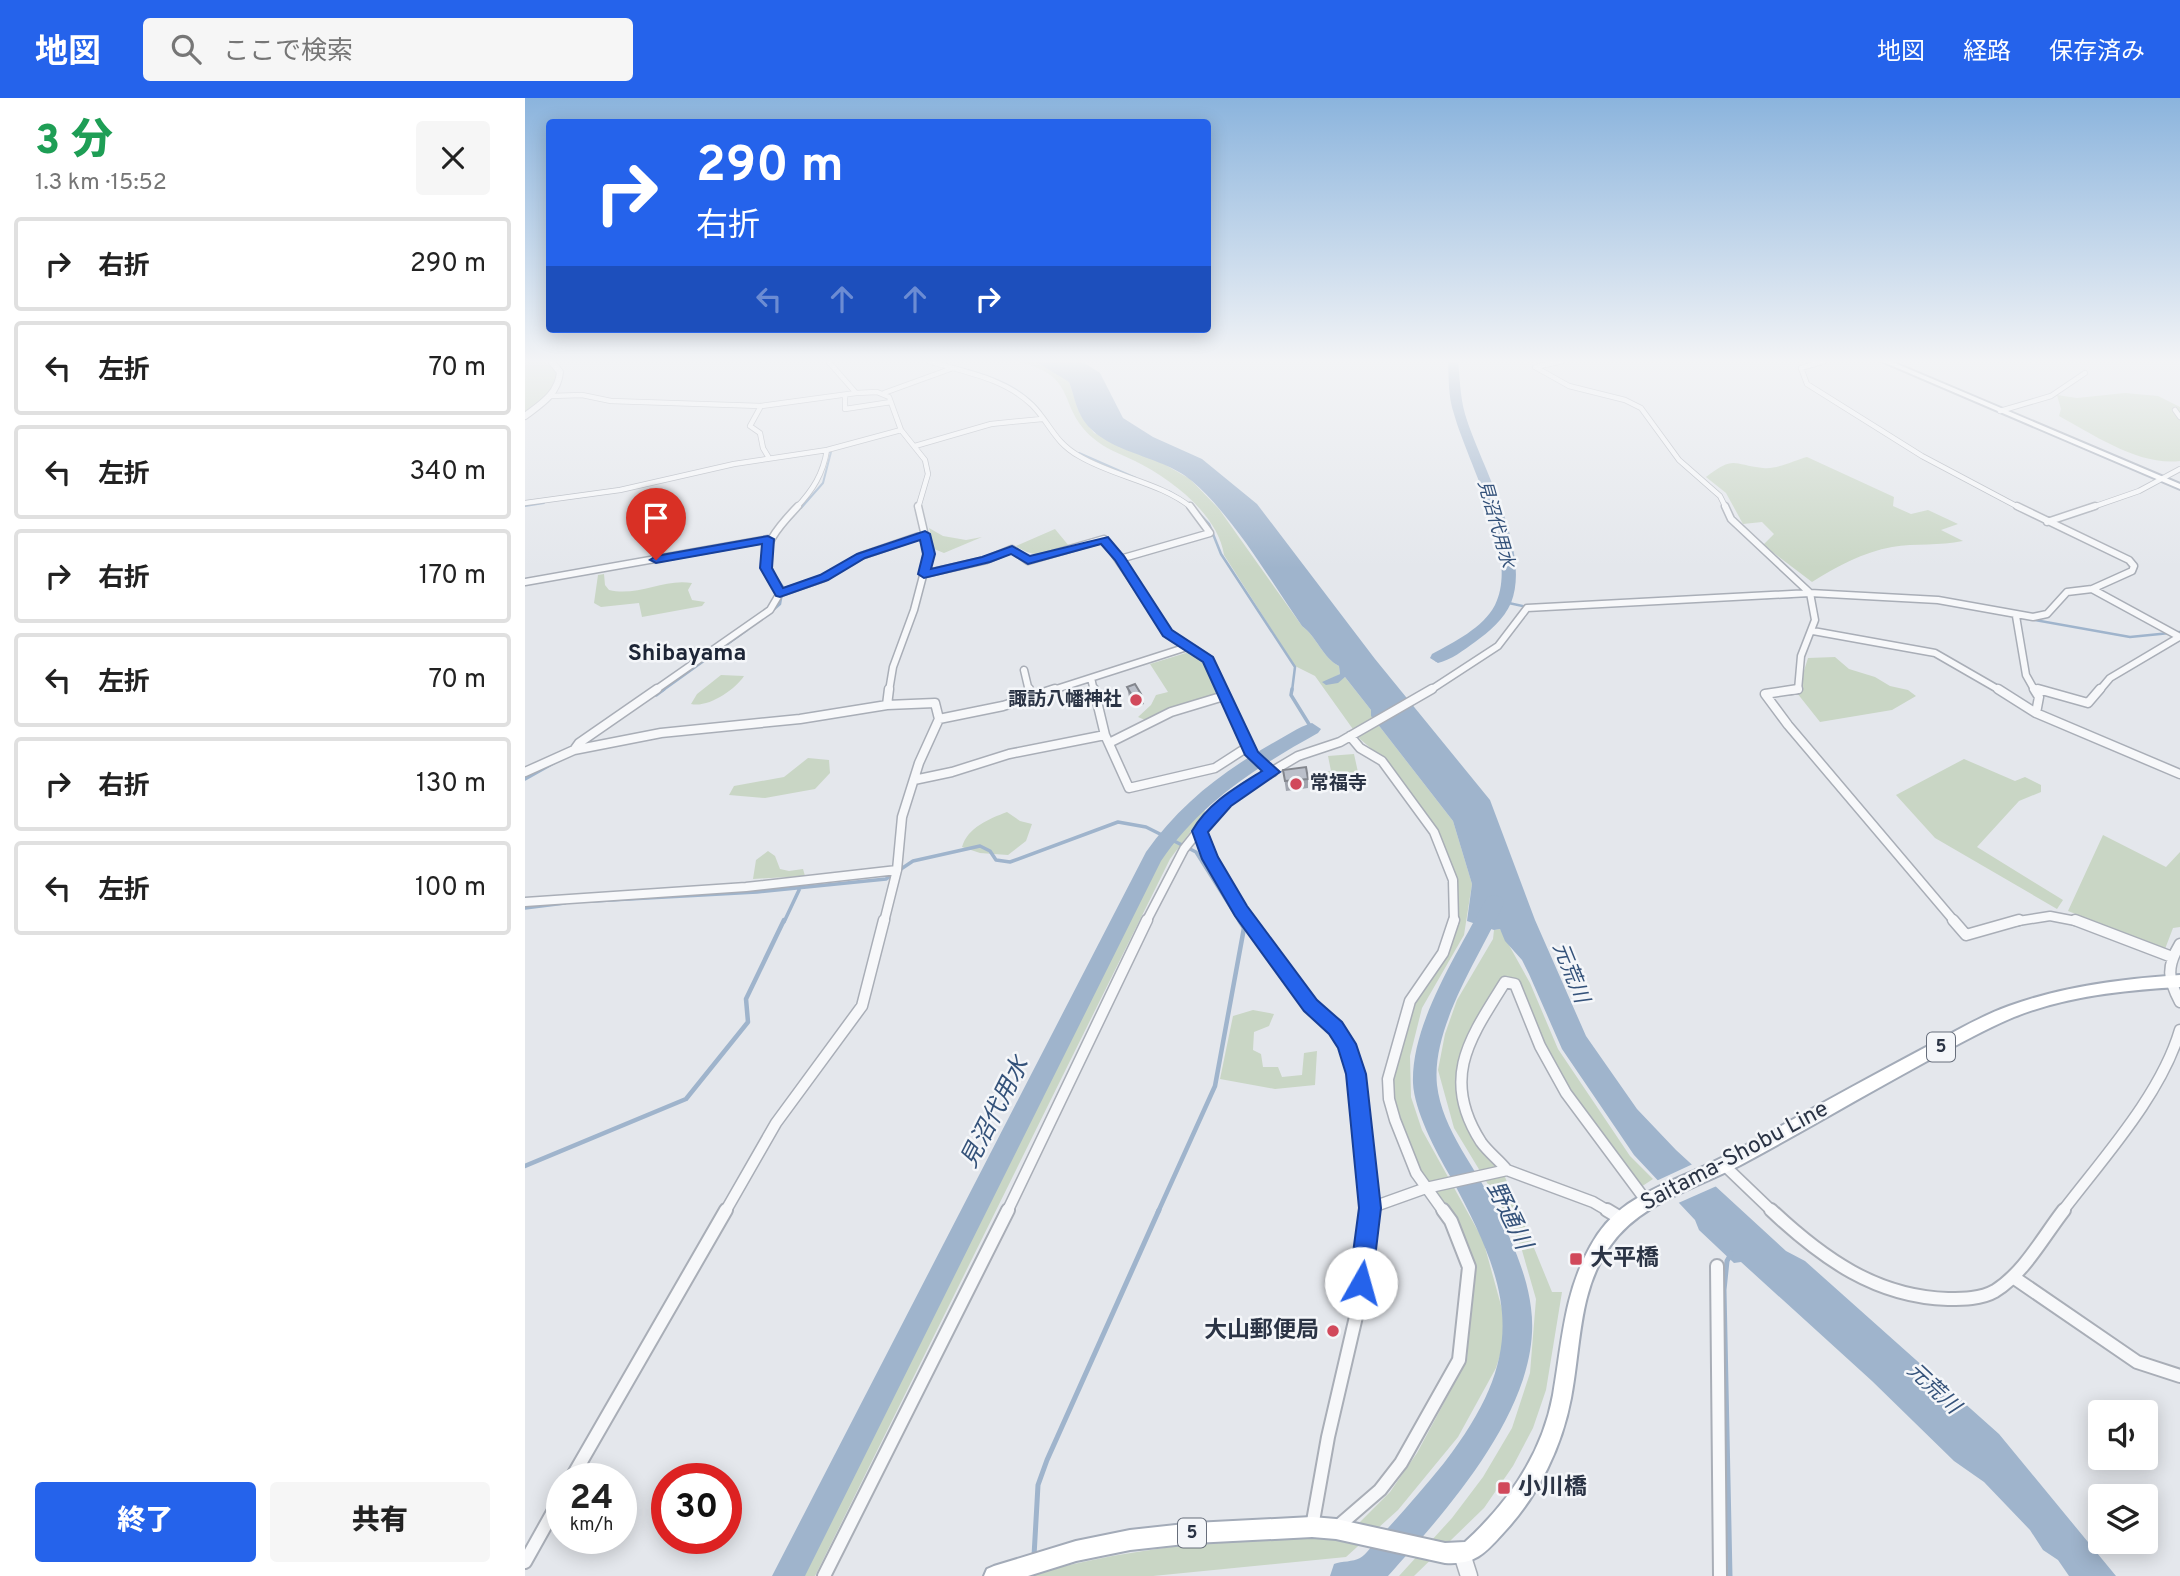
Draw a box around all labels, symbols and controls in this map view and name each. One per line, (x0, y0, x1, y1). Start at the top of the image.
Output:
search box (143, 18, 633, 81)
icon: search (167, 30, 205, 68)
text: 地図 (35, 33, 101, 75)
text: ここで検索 (223, 36, 353, 69)
text: 地図 (1877, 38, 1925, 68)
text: 経路 (1963, 38, 2011, 68)
text: 保存済み (2049, 38, 2145, 68)
text: 3 分 (35, 116, 113, 169)
button: close (416, 121, 490, 195)
text: 290 m (696, 137, 844, 199)
icon: right (581, 147, 672, 238)
text: 1.3 km · 15:52 (35, 169, 167, 198)
text: 右折 (696, 207, 760, 247)
icon: right (39, 245, 77, 283)
text: 290 m (410, 248, 486, 281)
text: 右折 (98, 251, 150, 284)
icon: left (750, 280, 788, 318)
icon: ahead (823, 280, 861, 318)
icon: ahead (896, 280, 934, 318)
icon: right (969, 280, 1007, 318)
icon: left (39, 349, 77, 387)
text: 70 m (428, 352, 486, 385)
text: 左折 (98, 355, 150, 388)
icon: left (39, 453, 77, 491)
text: 340 m (409, 456, 486, 489)
text: 左折 (98, 459, 150, 492)
water label: 見沼代用水 (1472, 478, 1519, 572)
pin (626, 488, 686, 560)
icon: arrive (637, 499, 675, 537)
icon: right (39, 557, 77, 595)
text: 170 m (419, 560, 486, 593)
text: 右折 (98, 563, 150, 596)
district label: Shibayama (628, 640, 746, 669)
icon: left (39, 661, 77, 699)
text: 70 m (428, 664, 486, 697)
text: 左折 (98, 667, 150, 700)
place label: 諏訪八幡神社 (1008, 688, 1122, 712)
marker: 諏訪八幡神社 (1128, 692, 1144, 708)
icon: right (39, 765, 77, 803)
text: 130 m (416, 768, 486, 801)
text: 右折 (98, 771, 150, 804)
place label: 常福寺 (1310, 772, 1367, 796)
marker: 常福寺 (1288, 776, 1304, 792)
icon: left (39, 869, 77, 907)
text: 100 m (415, 872, 486, 905)
text: 左折 (98, 875, 150, 908)
water label: 元荒川 (1546, 939, 1595, 1009)
road number: 5 (1927, 1032, 1955, 1062)
water label: 見沼代用水 (955, 1050, 1038, 1173)
street label: Saitama-Shobu Line (1636, 1095, 1834, 1219)
water label: 野通川 (1479, 1177, 1539, 1258)
place label: 大平橋 (1590, 1245, 1659, 1274)
position arrow (1324, 1246, 1398, 1320)
marker: 大平橋 (1568, 1251, 1584, 1267)
place label: 大山郵便局 (1204, 1317, 1319, 1346)
marker: 大山郵便局 (1325, 1323, 1341, 1339)
water label: 元荒川 (1901, 1358, 1967, 1422)
map controls (2088, 1400, 2158, 1554)
button: sound (2088, 1400, 2158, 1470)
speed limit sign: 30 (651, 1463, 742, 1554)
place label: 小川橋 (1518, 1474, 1587, 1503)
text: 24 (570, 1477, 613, 1521)
marker: 小川橋 (1496, 1480, 1512, 1496)
button: 終了 (35, 1482, 256, 1562)
button: 共有 (270, 1482, 490, 1562)
button: layers (2088, 1484, 2158, 1554)
text: km/h (570, 1514, 613, 1537)
road number: 5 (1178, 1518, 1206, 1548)

